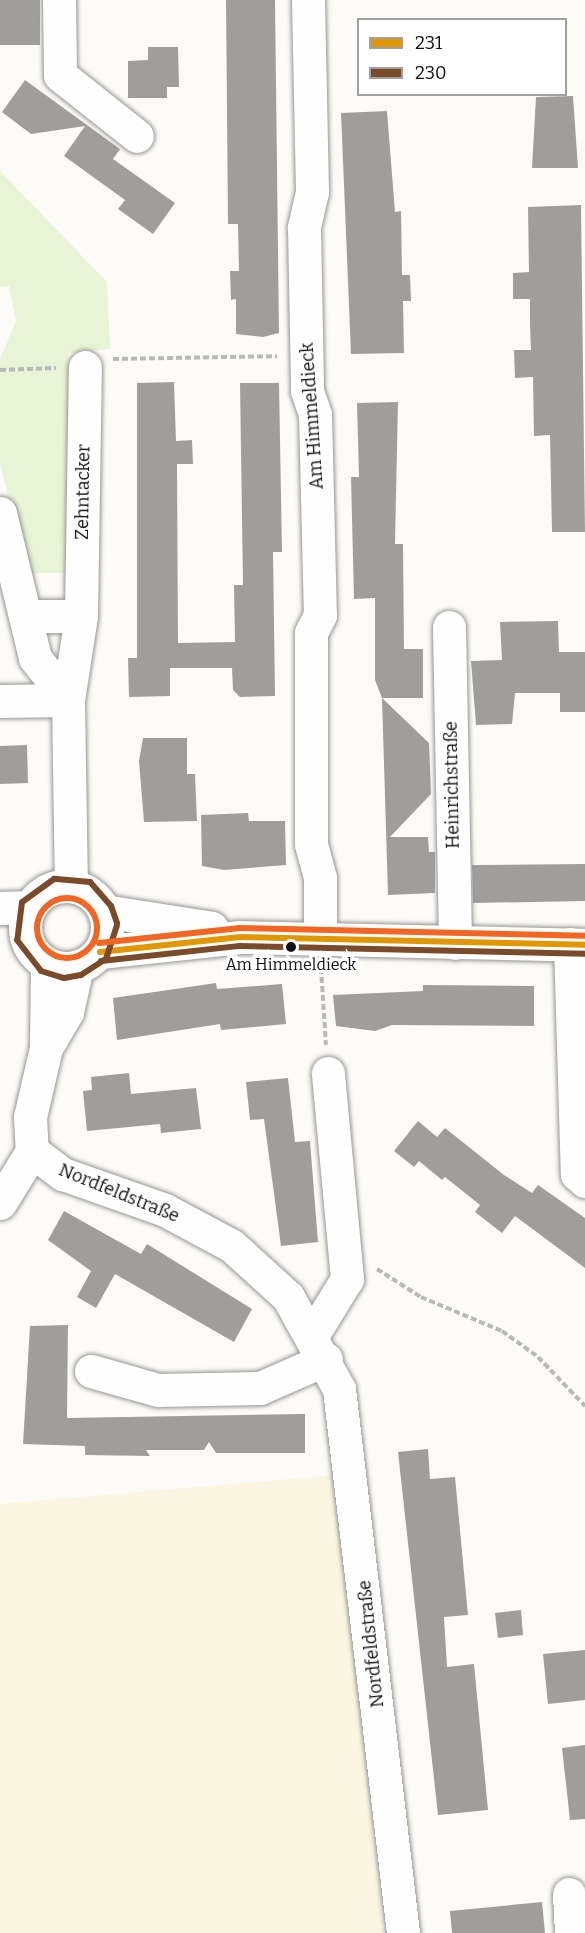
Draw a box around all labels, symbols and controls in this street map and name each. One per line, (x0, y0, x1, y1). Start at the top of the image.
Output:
legend (357, 18, 567, 96)
text: 231 (415, 32, 442, 54)
text: 230 (415, 62, 447, 84)
street label: Am Himmeldieck (296, 342, 328, 490)
street label: Zehntacker (71, 444, 95, 540)
street label: Heinrichstraße (440, 721, 464, 849)
marker: Am Himmeldieck (285, 941, 297, 953)
place label: Am Himmeldieck (226, 955, 356, 975)
street label: Nordfeldstraße (56, 1159, 182, 1227)
street label: Nordfeldstraße (354, 1579, 388, 1709)

